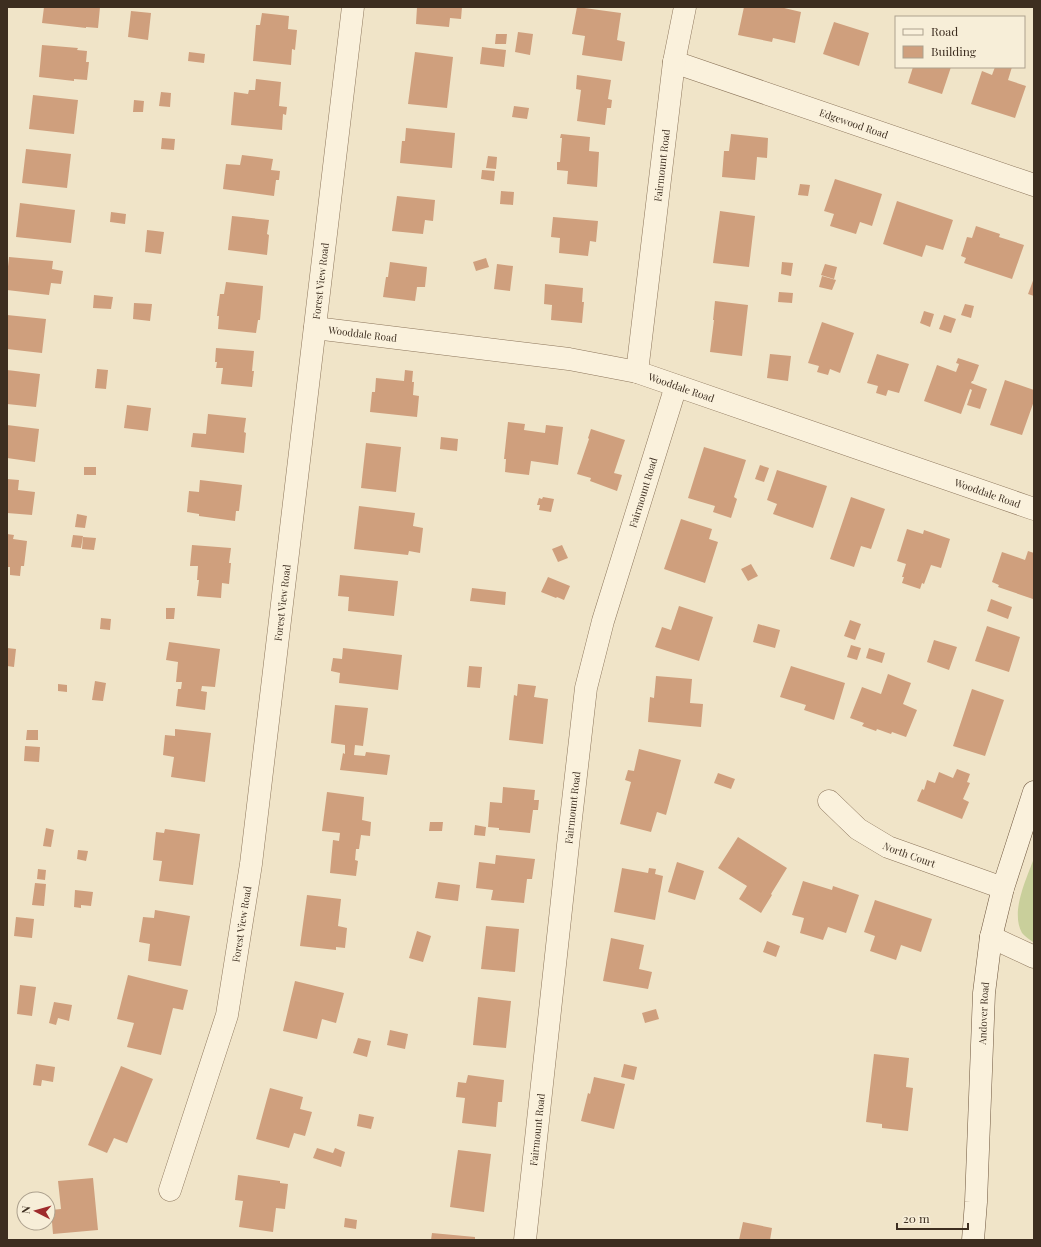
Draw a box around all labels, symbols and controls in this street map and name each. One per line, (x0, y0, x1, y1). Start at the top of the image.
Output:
legend (895, 16, 1025, 68)
text: Road (931, 23, 958, 39)
text: Building (931, 43, 977, 59)
street label: Edgewood Road (818, 105, 890, 142)
street label: Fairmount Road (650, 128, 673, 202)
street label: Forest View Road (309, 242, 332, 320)
street label: Wooddale Road (327, 323, 398, 345)
street label: Wooddale Road (645, 369, 716, 405)
street label: Fairmount Road (625, 456, 660, 529)
street label: Wooddale Road (952, 475, 1023, 511)
street label: Forest View Road (271, 564, 294, 642)
street label: Fairmount Road (561, 770, 583, 844)
street label: North Court (880, 839, 938, 871)
street label: Forest View Road (228, 885, 254, 963)
street label: Andover Road (975, 981, 992, 1046)
street label: Fairmount Road (526, 1093, 548, 1167)
north arrow (16, 1191, 56, 1231)
text: N (18, 1205, 33, 1215)
scale bar (897, 1205, 968, 1231)
text: 20 m (903, 1210, 930, 1226)

